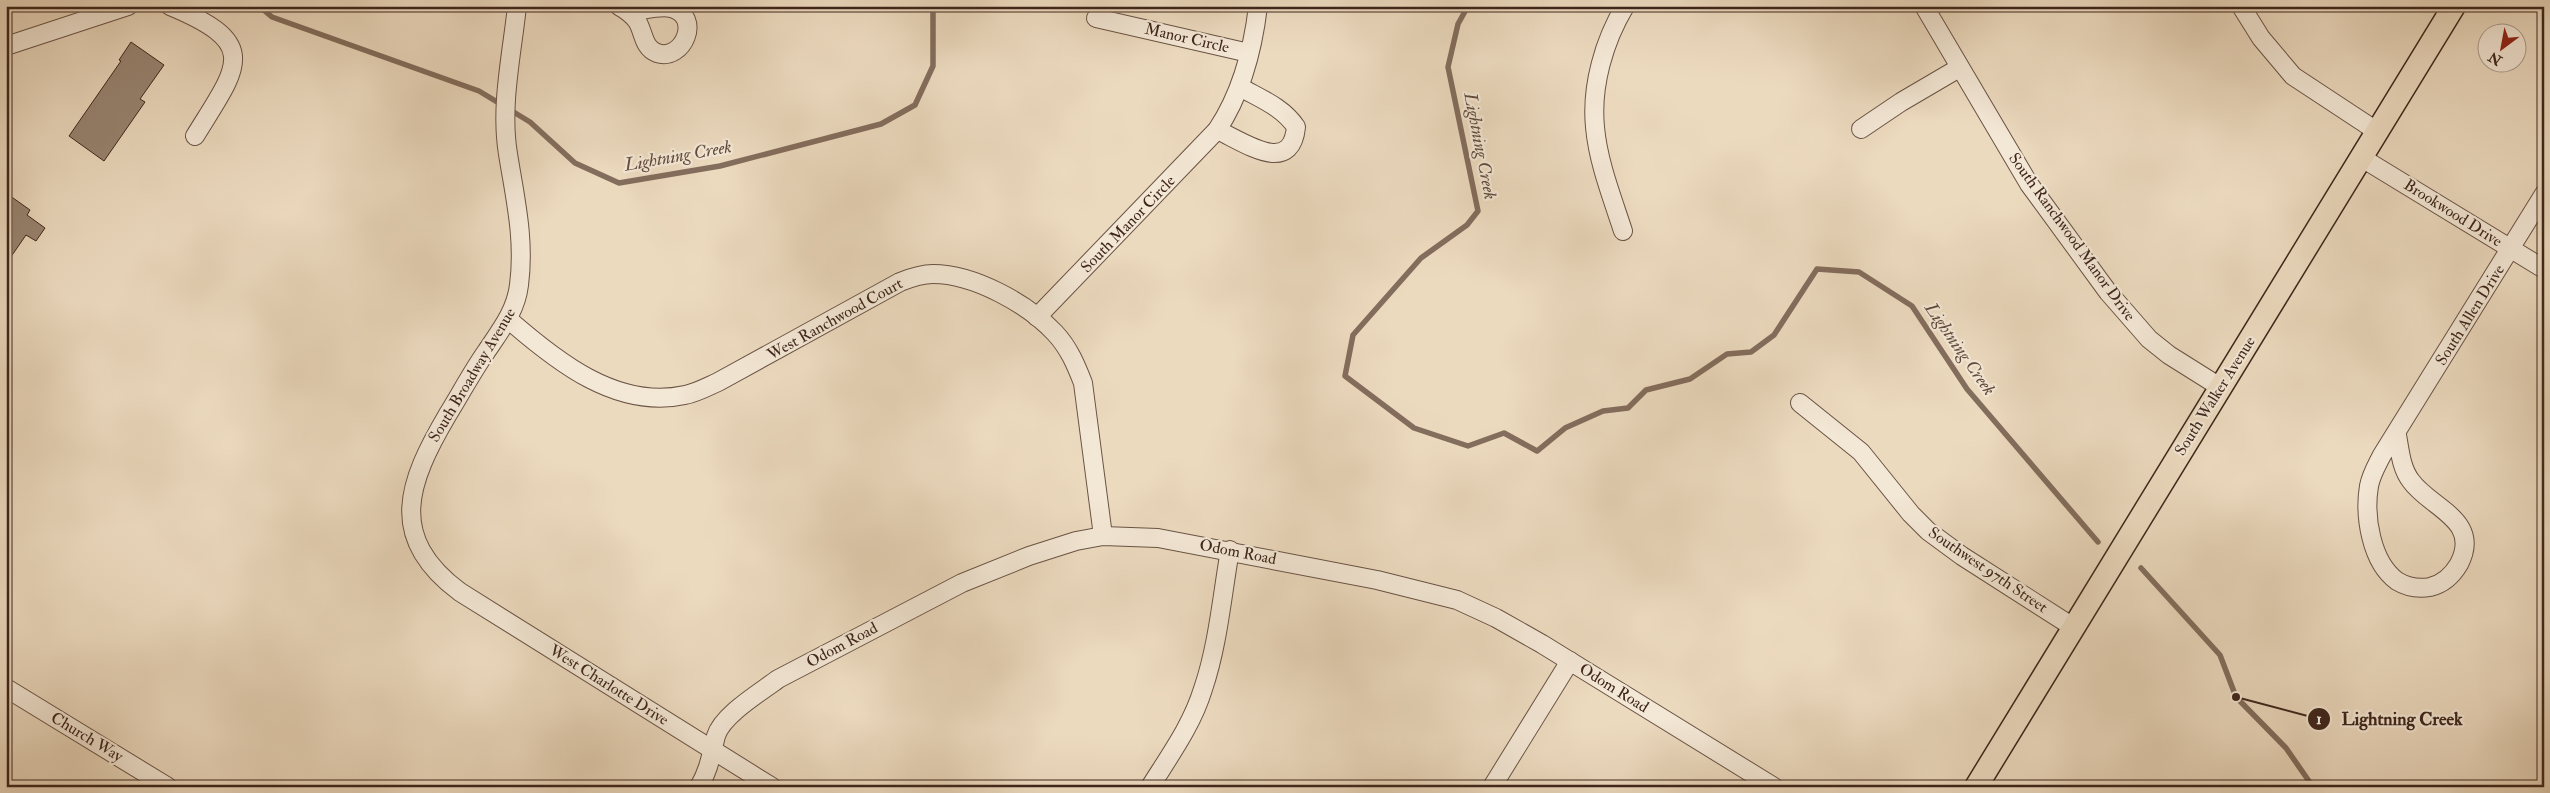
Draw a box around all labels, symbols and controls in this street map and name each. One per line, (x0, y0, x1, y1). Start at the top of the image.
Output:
street label: Manor Circle (1143, 19, 1232, 58)
north arrow (2478, 22, 2528, 72)
text: N (2485, 48, 2506, 70)
water label: Lightning Creek (1458, 90, 1502, 201)
water label: Lightning Creek (622, 135, 733, 177)
street label: South Ranchwood Manor Drive (2004, 149, 2140, 325)
street label: South Manor Circle (1076, 171, 1180, 277)
street label: Brookwood Drive (2400, 175, 2506, 251)
street label: South Allen Drive (2431, 261, 2509, 369)
street label: West Ranchwood Court (763, 273, 906, 365)
water label: Lightning Creek (1919, 297, 2001, 400)
street label: South Broadway Avenue (424, 304, 520, 446)
street label: South Walker Avenue (2170, 332, 2260, 459)
street label: Southwest 97th Street (1924, 523, 2052, 617)
street label: Odom Road (1198, 535, 1278, 569)
street label: Odom Road (803, 618, 881, 672)
street label: West Charlotte Drive (545, 640, 673, 730)
street label: Odom Road (1576, 659, 1652, 717)
callout: Lightning Creek (2306, 702, 2472, 735)
street label: Church Way (47, 708, 128, 767)
text: Lightning Creek (2341, 708, 2463, 731)
text: 1 (2316, 710, 2322, 729)

